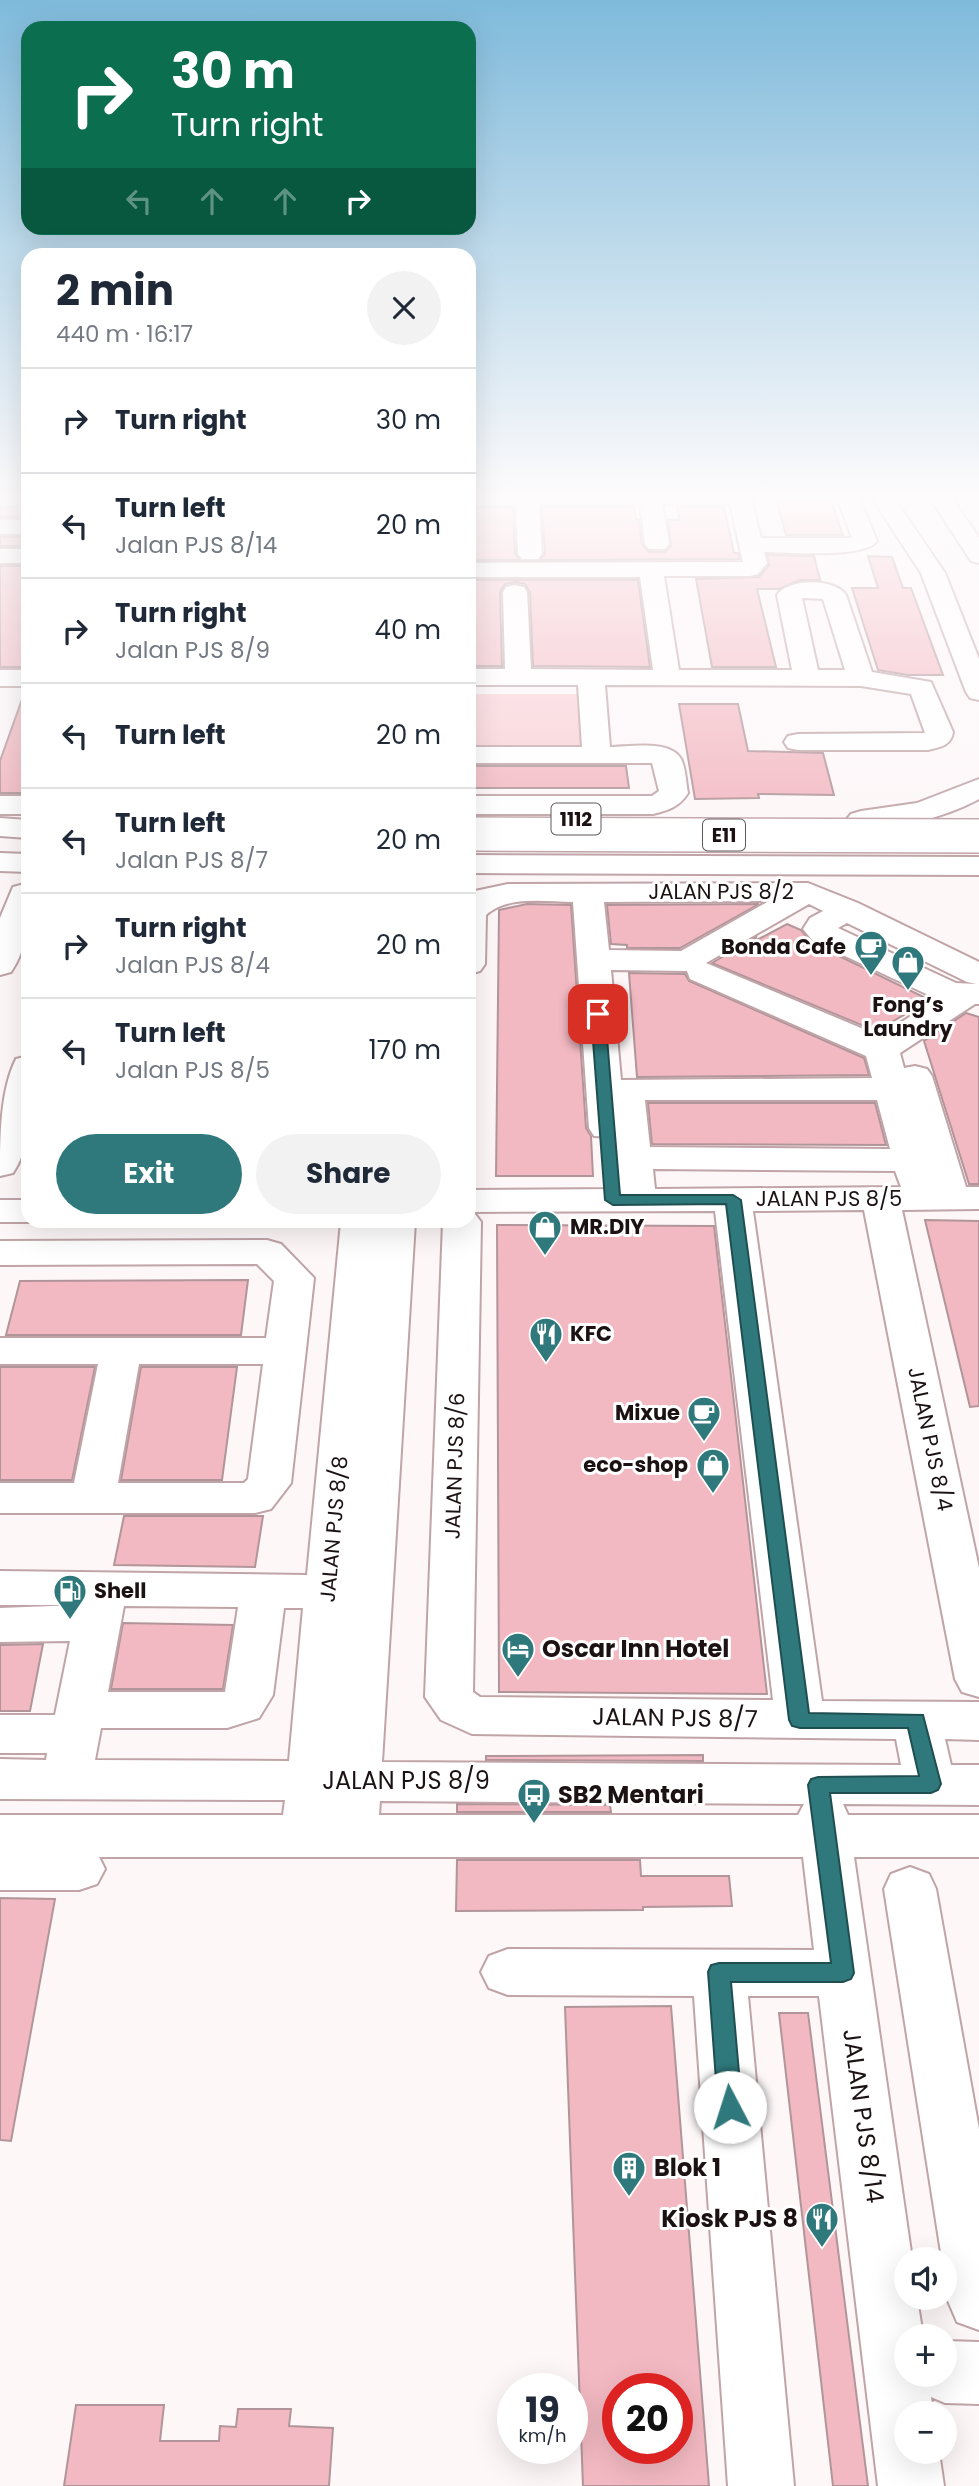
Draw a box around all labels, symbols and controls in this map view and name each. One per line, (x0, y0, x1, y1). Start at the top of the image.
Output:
text: 30 m (171, 37, 295, 105)
icon: right (56, 49, 147, 140)
text: Turn right (171, 102, 323, 147)
icon: left (120, 182, 158, 220)
icon: ahead (193, 182, 231, 220)
icon: ahead (266, 182, 304, 220)
icon: right (339, 182, 377, 220)
text: 2 min (56, 261, 174, 320)
button: close (367, 271, 441, 345)
text: 440 m · 16:17 (56, 318, 193, 350)
icon: right (56, 402, 94, 440)
text: Turn right (115, 402, 247, 438)
text: 30 m (376, 402, 441, 438)
text: Turn left (115, 490, 226, 526)
icon: left (56, 507, 94, 545)
text: 20 m (376, 507, 441, 543)
text: Jalan PJS 8/14 (115, 529, 277, 561)
text: Turn right (115, 595, 247, 631)
icon: right (56, 612, 94, 650)
text: 40 m (375, 612, 441, 648)
text: Jalan PJS 8/9 (115, 634, 270, 666)
icon: left (56, 717, 94, 755)
text: Turn left (115, 717, 226, 753)
text: 20 m (376, 717, 441, 753)
road number: 1112 (552, 804, 600, 834)
text: Turn left (115, 805, 226, 841)
road number: E11 (703, 820, 745, 850)
icon: left (56, 822, 94, 860)
text: 20 m (376, 822, 441, 858)
text: Jalan PJS 8/7 (115, 844, 268, 876)
street label: JALAN PJS 8/2 (648, 877, 794, 906)
text: Turn right (115, 910, 247, 946)
icon: right (56, 927, 94, 965)
text: 20 m (376, 927, 441, 963)
cafe icon: Bonda Cafe (852, 928, 890, 977)
place label: Bonda Cafe (721, 932, 846, 961)
shop icon: Fong’s Laundry (889, 943, 927, 992)
text: Jalan PJS 8/4 (115, 949, 270, 981)
pin (568, 984, 628, 1044)
place label: Fong’s Laundry (863, 990, 953, 1043)
icon: arrive (579, 995, 617, 1033)
text: Turn left (115, 1015, 226, 1051)
icon: left (56, 1032, 94, 1070)
text: 170 m (368, 1032, 441, 1068)
text: Jalan PJS 8/5 (115, 1054, 270, 1086)
button: Exit (56, 1134, 242, 1214)
button: Share (256, 1134, 441, 1214)
street label: JALAN PJS 8/5 (756, 1184, 902, 1213)
shop icon: MR.DIY (526, 1208, 564, 1257)
place label: MR.DIY (570, 1212, 644, 1241)
restaurant icon: KFC (527, 1315, 565, 1364)
place label: KFC (570, 1319, 612, 1348)
street label: JALAN PJS 8/4 (901, 1364, 960, 1514)
street label: JALAN PJS 8/6 (437, 1392, 472, 1540)
cafe icon: Mixue (685, 1394, 723, 1443)
place label: Mixue (615, 1398, 680, 1427)
shop icon: eco-shop (694, 1446, 732, 1495)
place label: eco-shop (583, 1450, 688, 1479)
street label: JALAN PJS 8/8 (313, 1455, 354, 1603)
fuel station icon: Shell (51, 1572, 89, 1621)
place label: Shell (94, 1576, 146, 1605)
hotel icon: Oscar Inn Hotel (499, 1630, 537, 1679)
place label: Oscar Inn Hotel (542, 1632, 729, 1665)
street label: JALAN PJS 8/7 (592, 1700, 758, 1735)
street label: JALAN PJS 8/9 (322, 1764, 490, 1797)
bus stop icon: SB2 Mentari (515, 1776, 553, 1825)
place label: SB2 Mentari (558, 1778, 704, 1811)
street label: JALAN PJS 8/14 (835, 2027, 892, 2205)
position arrow (693, 2070, 767, 2144)
building icon: Blok 1 (610, 2149, 648, 2198)
place label: Blok 1 (654, 2151, 721, 2184)
restaurant icon: Kiosk PJS 8 (803, 2200, 841, 2249)
place label: Kiosk PJS 8 (661, 2202, 798, 2235)
map controls (894, 2247, 957, 2464)
button: sound (894, 2247, 957, 2310)
button: + (894, 2324, 957, 2387)
speed limit sign: 20 (602, 2373, 693, 2464)
text: 19 (525, 2385, 560, 2434)
button: − (894, 2401, 957, 2464)
text: km/h (519, 2423, 566, 2448)

